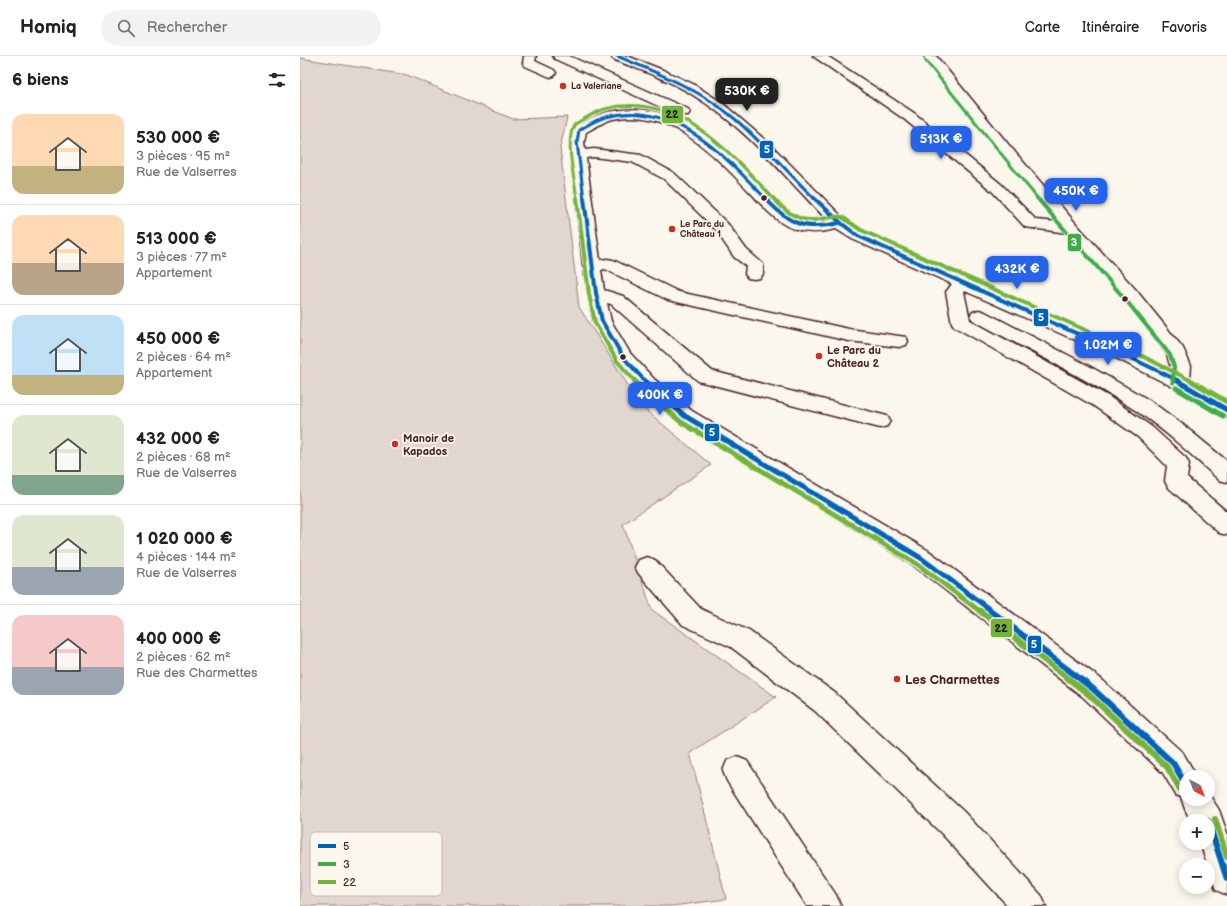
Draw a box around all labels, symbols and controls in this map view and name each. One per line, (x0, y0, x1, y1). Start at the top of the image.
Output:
search box (101, 10, 381, 46)
text: Homiq (20, 16, 77, 39)
icon: search (115, 17, 137, 39)
text: Rechercher (147, 18, 227, 37)
text: Carte (1025, 19, 1060, 36)
text: Itinéraire (1082, 19, 1139, 36)
text: Favoris (1161, 19, 1207, 36)
icon: filters (266, 69, 288, 91)
text: 6 biens (12, 70, 69, 90)
pin: 530K € (714, 78, 780, 112)
marker: La Valeriane (558, 81, 568, 91)
place label: La Valeriane (571, 81, 622, 92)
text: 530K € (724, 83, 770, 99)
line badge: 22 (661, 105, 684, 124)
text: 22 (665, 108, 679, 121)
pin: 513K € (908, 126, 974, 160)
text: 530 000 € (136, 128, 220, 148)
icon: home (44, 130, 92, 178)
text: 513K € (920, 131, 962, 147)
line badge: 5 (759, 140, 774, 159)
text: 5 (764, 143, 771, 156)
text: 3 pièces · 95 m² (136, 148, 230, 164)
text: Rue de Valserres (136, 164, 237, 180)
pin: 450K € (1043, 178, 1109, 212)
text: 450K € (1053, 183, 1099, 199)
unlabelled marker (759, 193, 769, 203)
place label: Le Parc du Château 1 (680, 219, 724, 240)
marker: Le Parc du Château 1 (667, 224, 677, 234)
text: 513 000 € (136, 229, 217, 249)
icon: home (44, 231, 92, 279)
line badge: 3 (1067, 233, 1082, 252)
text: 3 (1071, 236, 1078, 249)
text: 3 pièces · 77 m² (136, 249, 227, 265)
pin: 432K € (984, 256, 1050, 290)
text: 432K € (994, 261, 1040, 277)
text: Appartement (136, 265, 212, 281)
unlabelled marker (1120, 294, 1130, 304)
line badge: 5 (1033, 308, 1049, 327)
text: 5 (1038, 311, 1045, 324)
text: 450 000 € (136, 329, 220, 349)
icon: home (44, 331, 92, 379)
pin: 1.02M € (1071, 332, 1145, 366)
text: 1.02M € (1084, 337, 1132, 353)
place label: Le Parc du Château 2 (827, 344, 881, 370)
text: 2 pièces · 64 m² (136, 349, 231, 365)
marker: Le Parc du Château 2 (814, 351, 824, 361)
unlabelled marker (618, 352, 628, 362)
text: Appartement (136, 365, 212, 381)
pin: 400K € (627, 382, 693, 416)
text: 400K € (637, 387, 683, 403)
line badge: 5 (704, 423, 720, 442)
text: 5 (709, 426, 716, 439)
text: 432 000 € (136, 429, 220, 449)
icon: home (44, 431, 92, 479)
place label: Manoir de Kapados (403, 432, 454, 458)
marker: Manoir de Kapados (390, 439, 400, 449)
text: 2 pièces · 68 m² (136, 449, 231, 465)
text: Rue de Valserres (136, 465, 237, 481)
text: 1 020 000 € (136, 529, 233, 549)
icon: home (44, 531, 92, 579)
text: 4 pièces · 144 m² (136, 549, 236, 565)
text: Rue de Valserres (136, 565, 237, 581)
line badge: 22 (990, 618, 1013, 638)
text: 22 (994, 622, 1008, 635)
text: 400 000 € (136, 629, 221, 649)
icon: home (44, 631, 92, 679)
line badge: 5 (1027, 635, 1042, 654)
text: 5 (1031, 638, 1038, 651)
text: 2 pièces · 62 m² (136, 649, 231, 665)
text: Rue des Charmettes (136, 665, 258, 681)
place label: Les Charmettes (905, 672, 1000, 688)
marker: Les Charmettes (892, 674, 902, 684)
north arrow (1179, 770, 1215, 806)
map controls (1179, 770, 1215, 894)
button: + (1179, 814, 1215, 850)
legend (310, 832, 442, 896)
text: 5 (343, 840, 349, 853)
text: 3 (343, 858, 350, 871)
button: − (1179, 858, 1215, 894)
text: 22 (343, 876, 356, 889)

